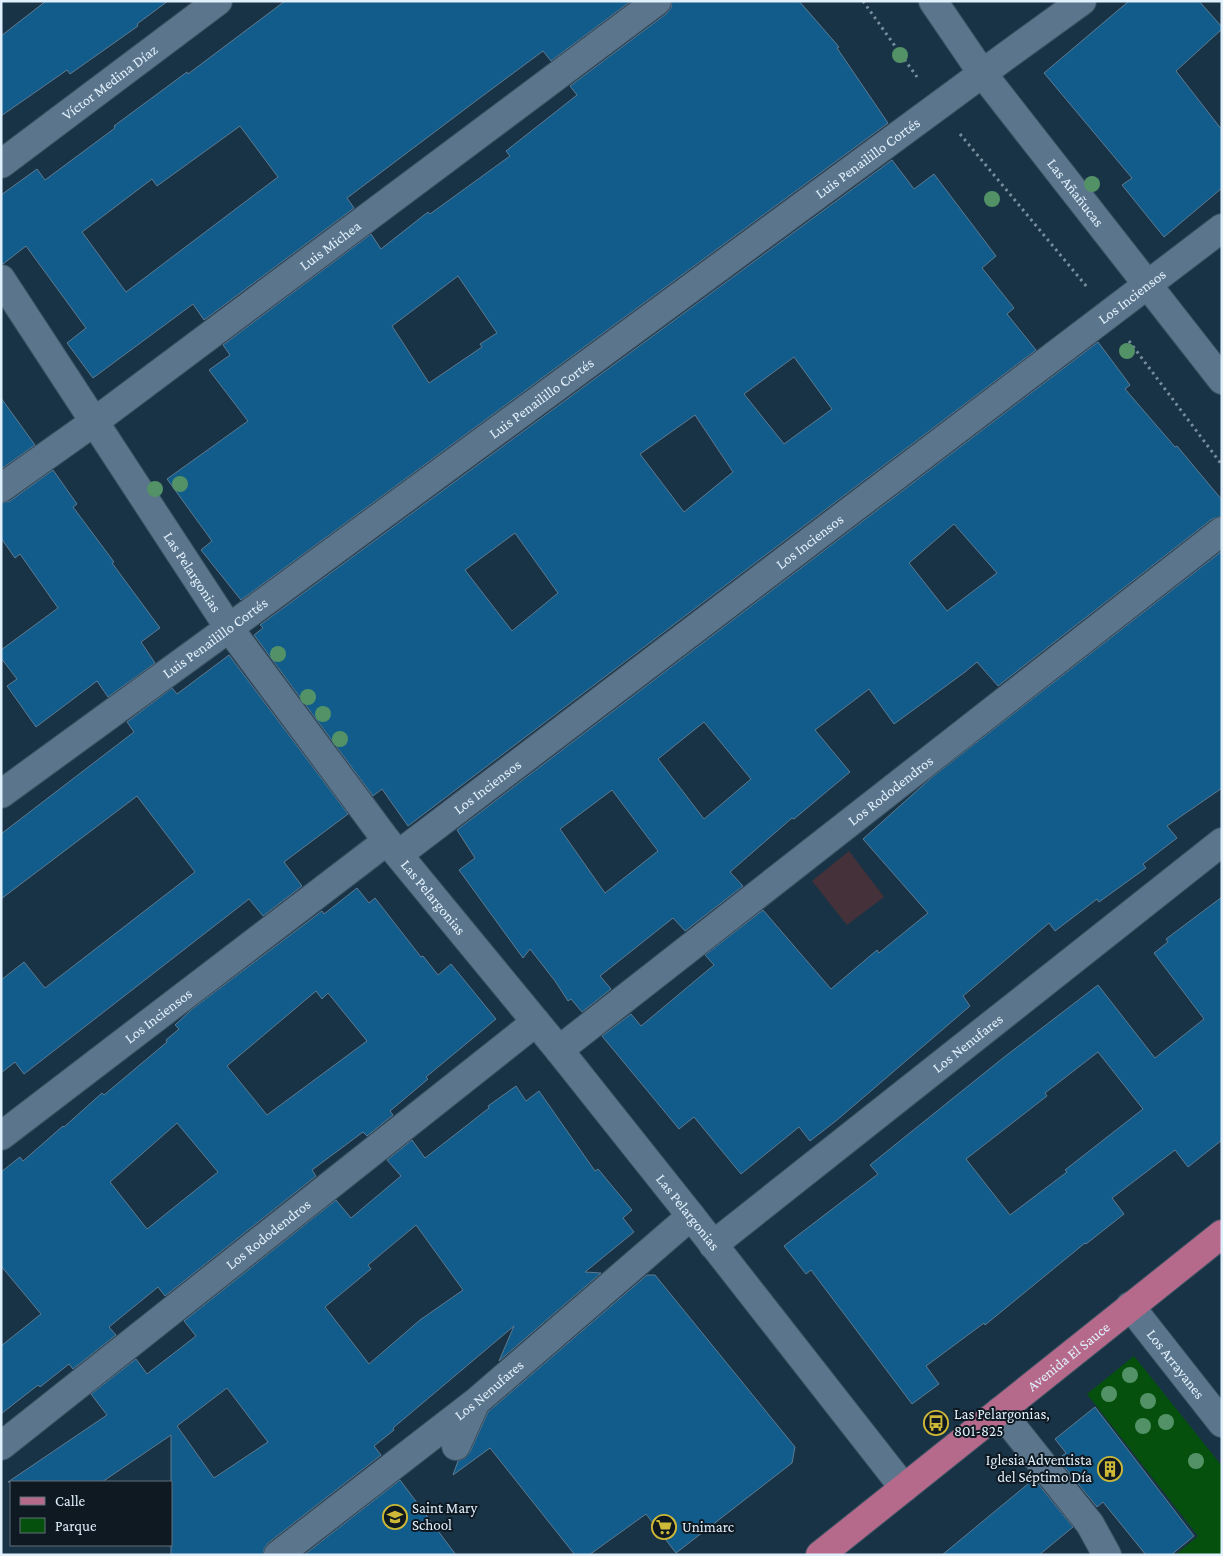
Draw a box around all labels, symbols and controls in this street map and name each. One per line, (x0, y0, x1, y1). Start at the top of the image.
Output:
street label: Víctor Medina Díaz (59, 41, 161, 123)
street label: Luis Penailillo Cortés (812, 114, 923, 202)
street label: Las Añañucas (1044, 156, 1107, 230)
street label: Luis Michea (297, 217, 364, 273)
street label: Los Inciensos (1095, 266, 1169, 327)
street label: Luis Penailillo Cortés (486, 354, 597, 442)
street label: Los Inciensos (773, 511, 847, 572)
street label: Las Pelargonias (160, 529, 224, 615)
street label: Luis Penailillo Cortés (160, 594, 271, 682)
street label: Los Rododendros (845, 752, 936, 829)
street label: Los Inciensos (451, 756, 524, 817)
street label: Las Pelargonias (398, 857, 469, 938)
street label: Los Inciensos (122, 985, 195, 1047)
street label: Los Nenufares (930, 1011, 1006, 1076)
street label: Las Pelargonias (653, 1171, 723, 1254)
street label: Los Rododendros (223, 1196, 314, 1273)
street label: Avenida El Sauce (1024, 1319, 1113, 1394)
street label: Los Arrayanes (1144, 1326, 1208, 1402)
street label: Los Nenufares (451, 1356, 527, 1423)
place label: Las Pelargonias, 801-825 (954, 1406, 1050, 1439)
bus stop icon: Las Pelargonias, 801-825 (923, 1410, 949, 1436)
place label: Iglesia Adventista del Séptimo Día (986, 1452, 1092, 1486)
building icon: Iglesia Adventista del Séptimo Día (1097, 1456, 1123, 1482)
legend (10, 1481, 172, 1546)
text: Calle (55, 1493, 86, 1509)
place label: Saint Mary School (412, 1500, 477, 1533)
school or university icon: Saint Mary School (382, 1504, 408, 1530)
supermarket icon: Unimarc (651, 1514, 677, 1540)
text: Parque (55, 1518, 97, 1535)
place label: Unimarc (682, 1519, 735, 1535)

